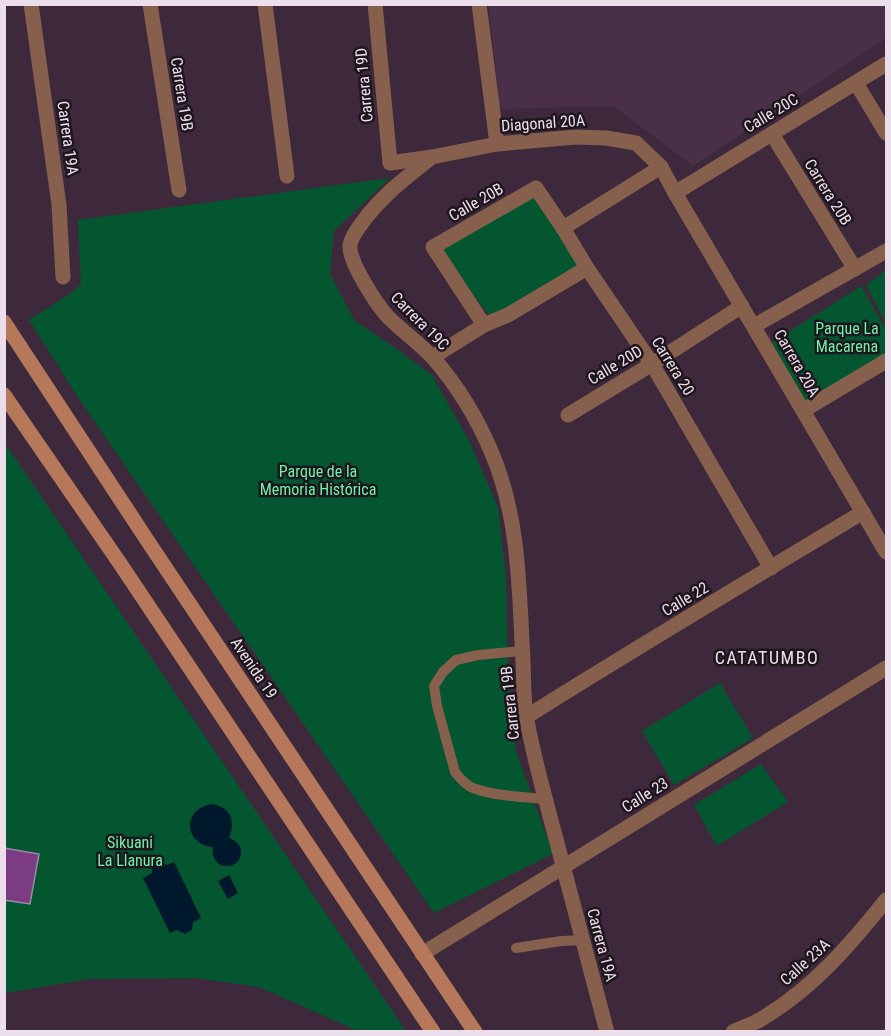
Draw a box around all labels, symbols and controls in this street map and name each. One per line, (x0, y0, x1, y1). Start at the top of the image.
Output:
street label: Carrera 19D (351, 47, 377, 123)
street label: Carrera 19B (167, 56, 197, 132)
street label: Calle 20C (740, 89, 802, 137)
street label: Carrera 19A (53, 100, 83, 176)
street label: Diagonal 20A (500, 111, 586, 135)
street label: Carrera 20B (800, 155, 856, 229)
street label: Calle 20B (445, 179, 507, 225)
street label: Carrera 19C (387, 288, 453, 354)
park label: Parque La Macarena (815, 319, 879, 356)
street label: Carrera 20A (770, 326, 824, 400)
street label: Carrera 20 (648, 333, 698, 399)
street label: Calle 20D (584, 341, 646, 389)
park label: Parque de la Memoria Histórica (260, 462, 376, 499)
street label: Calle 22 (658, 578, 712, 620)
street label: Avenida 19 (227, 634, 281, 702)
district label: CATATUMBO (715, 647, 819, 668)
street label: Carrera 19B (497, 665, 523, 741)
street label: Calle 23 (618, 773, 672, 817)
park label: Sikuani La Llanura (97, 833, 163, 870)
street label: Carrera 19A (583, 906, 621, 984)
street label: Calle 23A (776, 935, 834, 989)

